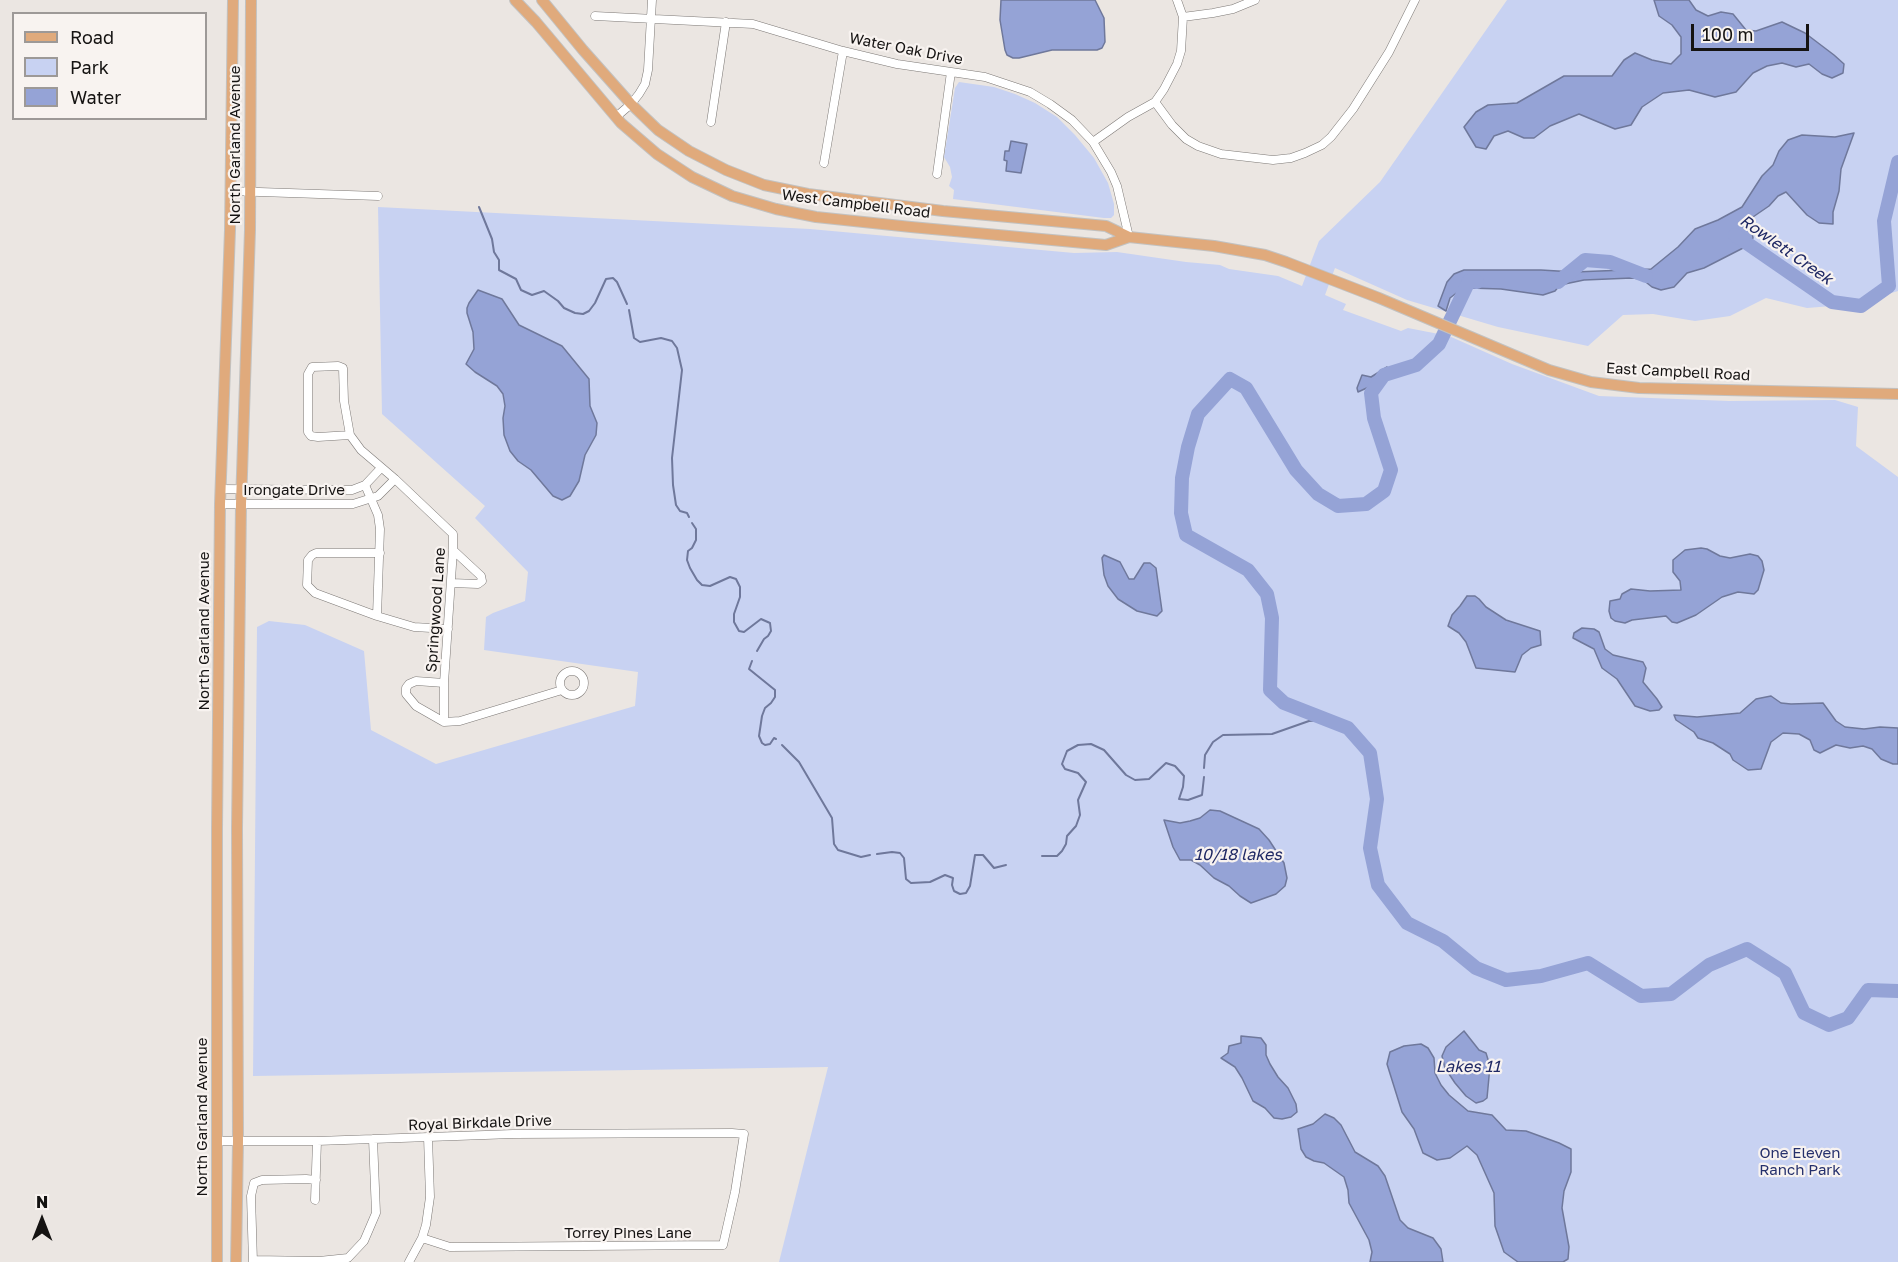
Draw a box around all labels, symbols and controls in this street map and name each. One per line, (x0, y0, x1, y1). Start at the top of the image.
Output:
legend (12, 12, 207, 120)
scale bar (1694, 12, 1812, 50)
text: 100 m (1702, 23, 1753, 45)
text: Road (70, 26, 114, 48)
street label: Water Oak Drive (848, 29, 964, 69)
text: Park (70, 56, 109, 78)
street label: North Garland Avenue (226, 66, 244, 224)
text: Water (70, 86, 121, 108)
street label: West Campbell Road (781, 186, 931, 222)
water label: Rowlett Creek (1736, 211, 1836, 289)
street label: East Campbell Road (1605, 359, 1751, 385)
street label: Irongate Drive (243, 481, 345, 499)
street label: Springwood Lane (423, 547, 449, 673)
street label: North Garland Avenue (195, 552, 213, 710)
water label: 10/18 lakes (1194, 845, 1282, 865)
street label: North Garland Avenue (193, 1038, 211, 1196)
water label: Lakes 11 (1436, 1057, 1500, 1077)
street label: Royal Birkdale Drive (408, 1111, 552, 1135)
park label: One Eleven Ranch Park (1759, 1144, 1841, 1179)
north arrow (12, 1190, 72, 1250)
text: N (36, 1192, 48, 1212)
street label: Torrey Pines Lane (564, 1224, 692, 1242)

